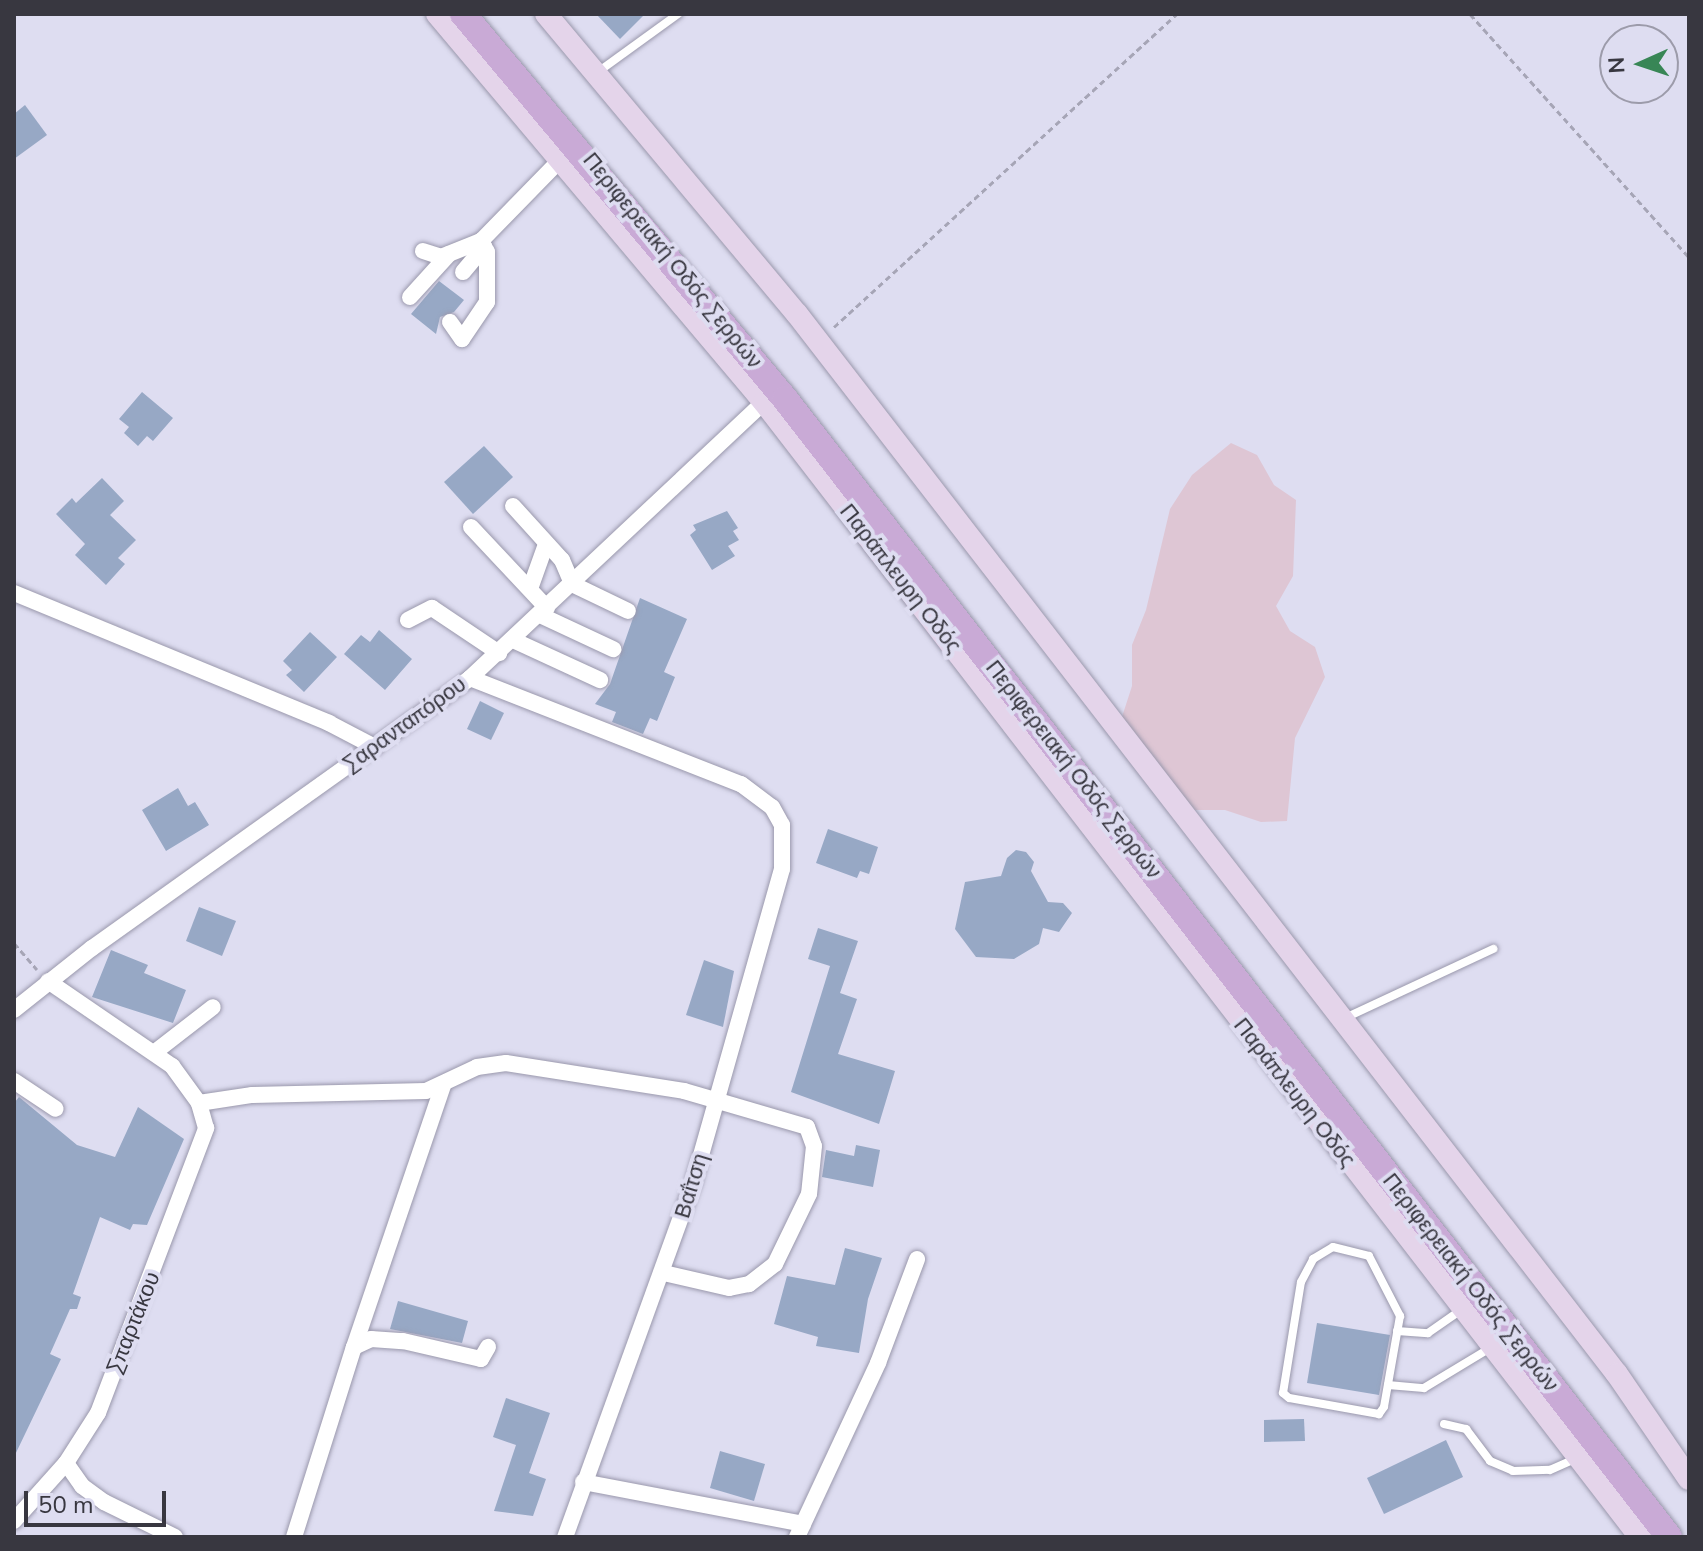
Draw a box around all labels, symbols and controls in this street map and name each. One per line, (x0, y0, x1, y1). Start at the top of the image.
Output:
north arrow (1599, 24, 1679, 104)
text: N (1602, 56, 1632, 74)
street label: Περιφερειακή Οδός Σερρών (577, 148, 767, 374)
street label: Παράπλευρη Οδός (834, 499, 966, 659)
street label: Περιφερειακή Οδός Σερρών (979, 655, 1167, 885)
street label: Σαρανταπόρου (339, 672, 471, 778)
street label: Παράπλευρη Οδός (1228, 1013, 1360, 1173)
street label: Βαΐτση (670, 1150, 714, 1222)
street label: Περιφερειακή Οδός Σερρών (1376, 1168, 1564, 1398)
street label: Σπαρτάκου (102, 1268, 166, 1378)
scale bar (28, 1475, 170, 1525)
text: 50 m (38, 1489, 94, 1521)

